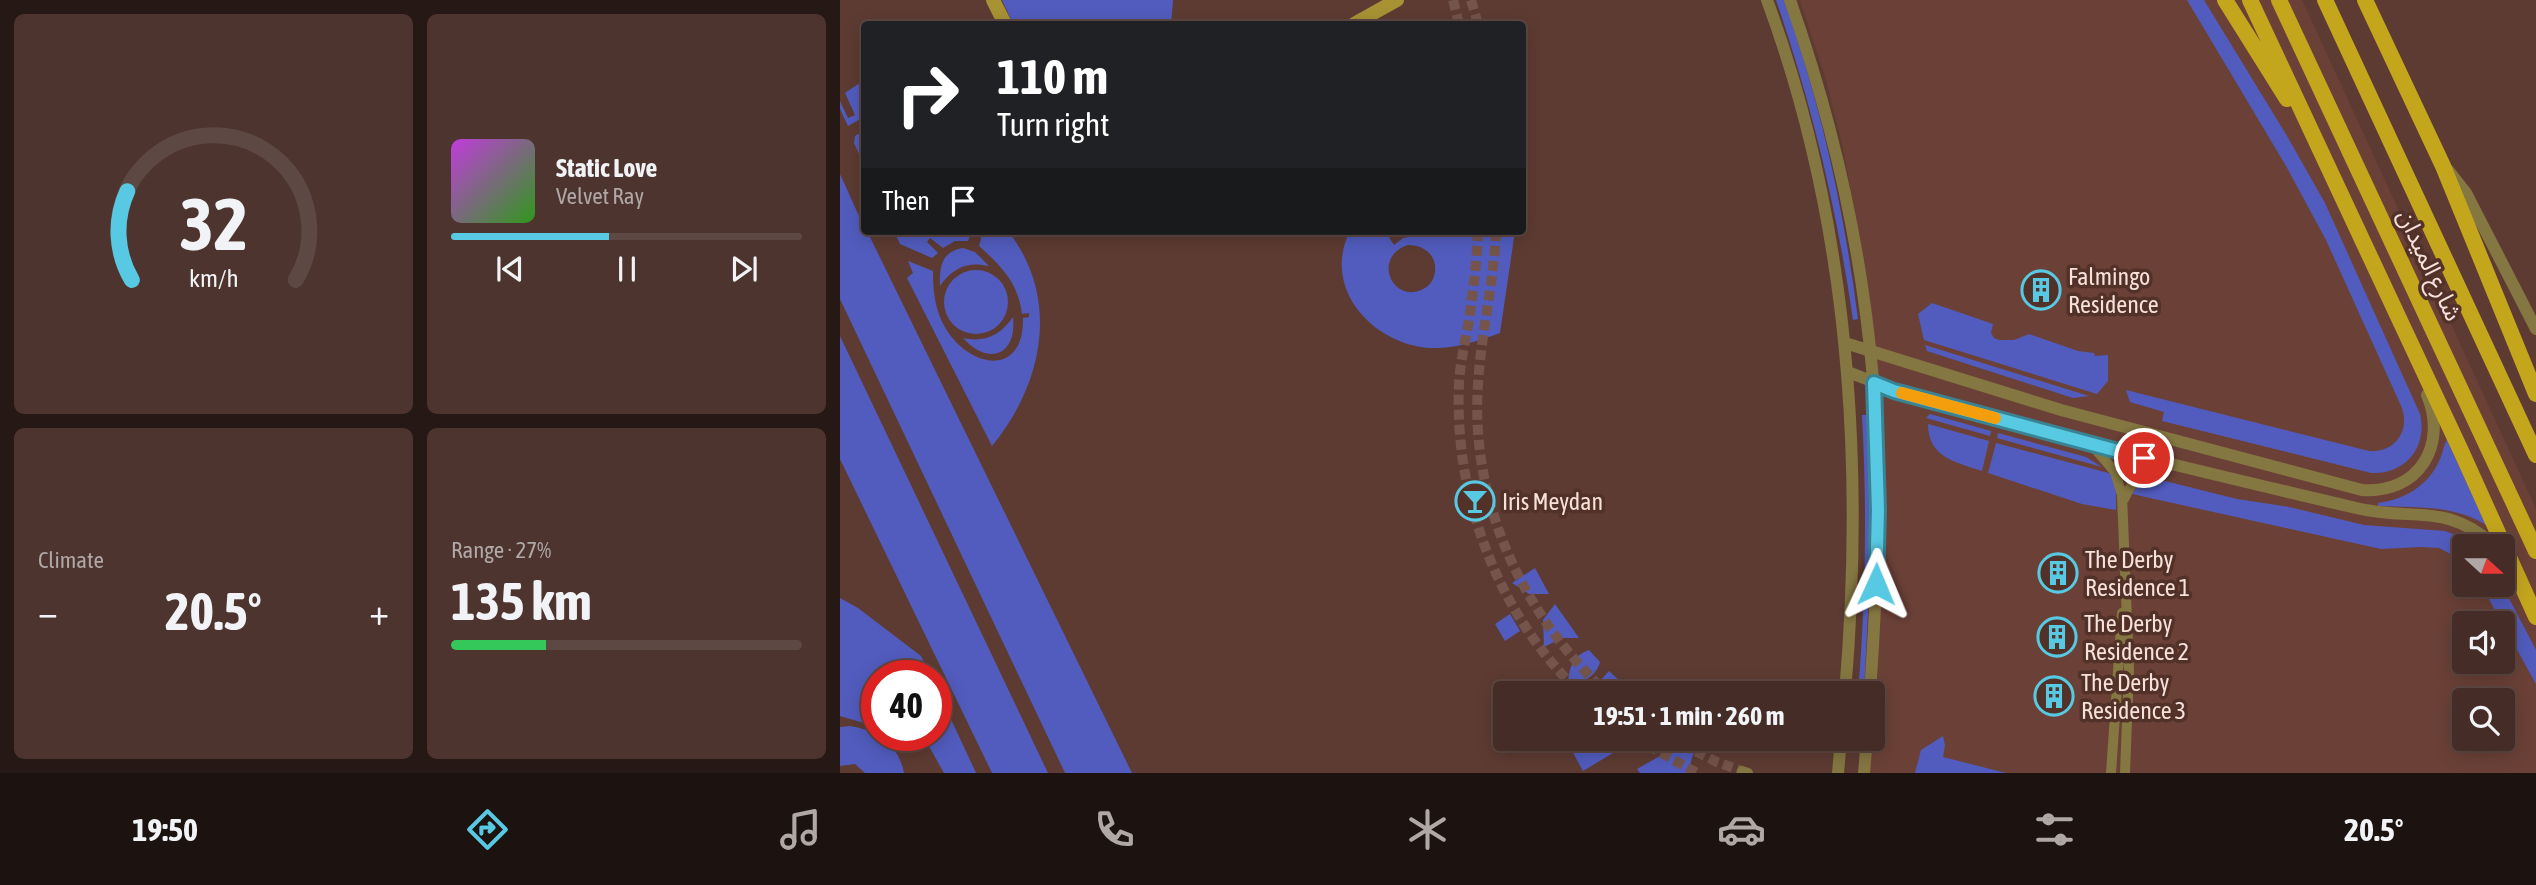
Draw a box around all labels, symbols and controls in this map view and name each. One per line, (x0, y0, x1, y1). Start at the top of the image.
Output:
text: 110 m (997, 48, 1108, 104)
icon: right (882, 49, 973, 140)
text: Turn right (997, 106, 1110, 143)
text: Static Love (556, 153, 657, 183)
text: 32 (179, 182, 248, 265)
icon: arrive (944, 182, 982, 220)
text: Velvet Ray (556, 183, 644, 209)
text: Then (882, 186, 930, 216)
street label: شارع الميدان (2389, 205, 2468, 327)
icon: previous (491, 250, 529, 288)
icon: pause (608, 250, 646, 288)
icon: next (725, 250, 763, 288)
place label: Falmingo Residence (2068, 263, 2159, 318)
text: km/h (189, 264, 238, 292)
building icon: Falmingo Residence (2020, 269, 2062, 311)
pin (2114, 428, 2174, 488)
icon: arrive (2125, 439, 2163, 477)
bar icon: Iris Meydan (1454, 480, 1496, 522)
place label: Iris Meydan (1502, 488, 1603, 515)
north arrow (2452, 534, 2515, 597)
map controls (2452, 534, 2515, 751)
text: Range · 27% (451, 537, 551, 563)
place label: The Derby Residence 1 (2085, 546, 2190, 601)
text: Climate (38, 547, 104, 573)
position arrow (1839, 547, 1913, 621)
building icon: The Derby Residence 1 (2037, 552, 2079, 594)
text: 135 km (451, 571, 592, 631)
text: 20.5° (165, 581, 262, 641)
text: − (38, 590, 58, 633)
text: + (369, 590, 389, 633)
place label: The Derby Residence 2 (2084, 610, 2189, 665)
button: sound (2452, 611, 2515, 674)
building icon: The Derby Residence 2 (2036, 616, 2078, 658)
speed limit sign: 40 (861, 660, 952, 751)
place label: The Derby Residence 3 (2081, 669, 2186, 724)
building icon: The Derby Residence 3 (2033, 675, 2075, 717)
button: search (2452, 688, 2515, 751)
text: 19:51 · 1 min · 260 m (1594, 701, 1784, 731)
icon: directions (463, 805, 512, 854)
icon: music (776, 805, 825, 854)
icon: phone (1090, 805, 1139, 854)
icon: climate (1403, 805, 1452, 854)
icon: car (1717, 805, 1766, 854)
icon: filters (2030, 805, 2079, 854)
text: 19:50 (132, 811, 198, 848)
text: 20.5° (2344, 811, 2404, 848)

